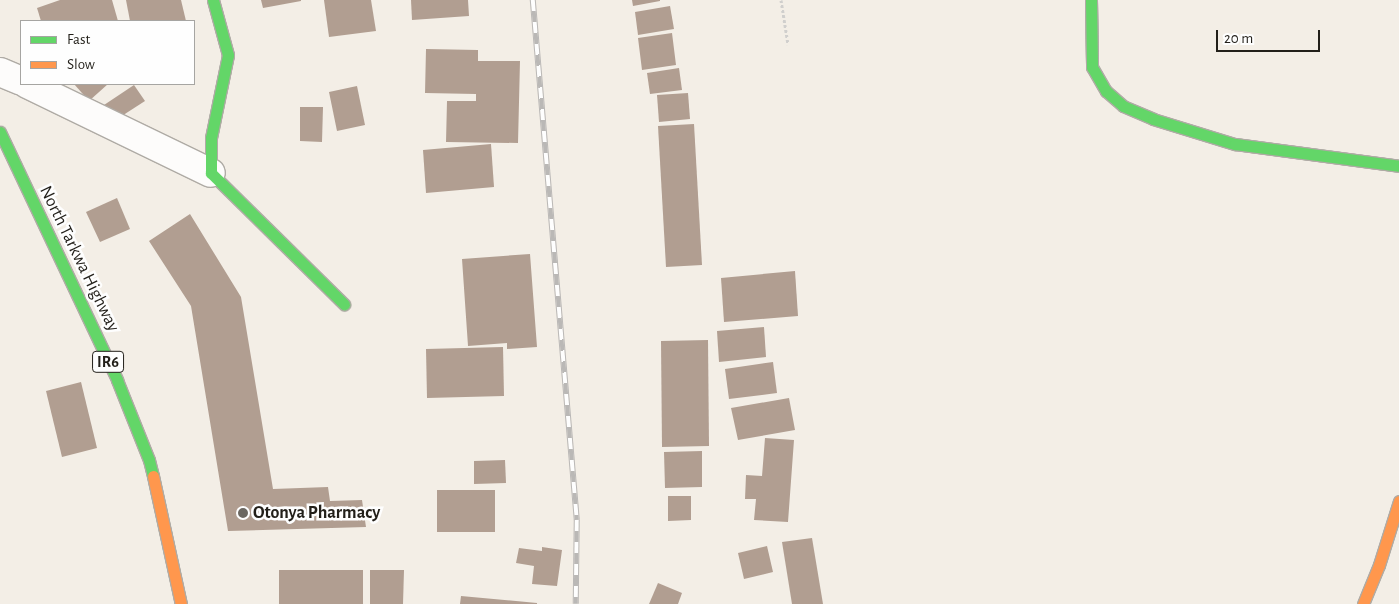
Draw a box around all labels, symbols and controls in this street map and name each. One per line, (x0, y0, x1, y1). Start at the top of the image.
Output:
legend (20, 20, 195, 85)
scale bar (1219, 20, 1323, 52)
text: 20 m (1224, 31, 1253, 46)
text: Fast (67, 32, 90, 47)
text: Slow (67, 57, 95, 72)
street label: North Tarkwa Highway (34, 183, 124, 335)
road number: IR6 (92, 348, 124, 376)
place label: Otonya Pharmacy (253, 502, 380, 524)
marker: Otonya Pharmacy (237, 507, 249, 519)

